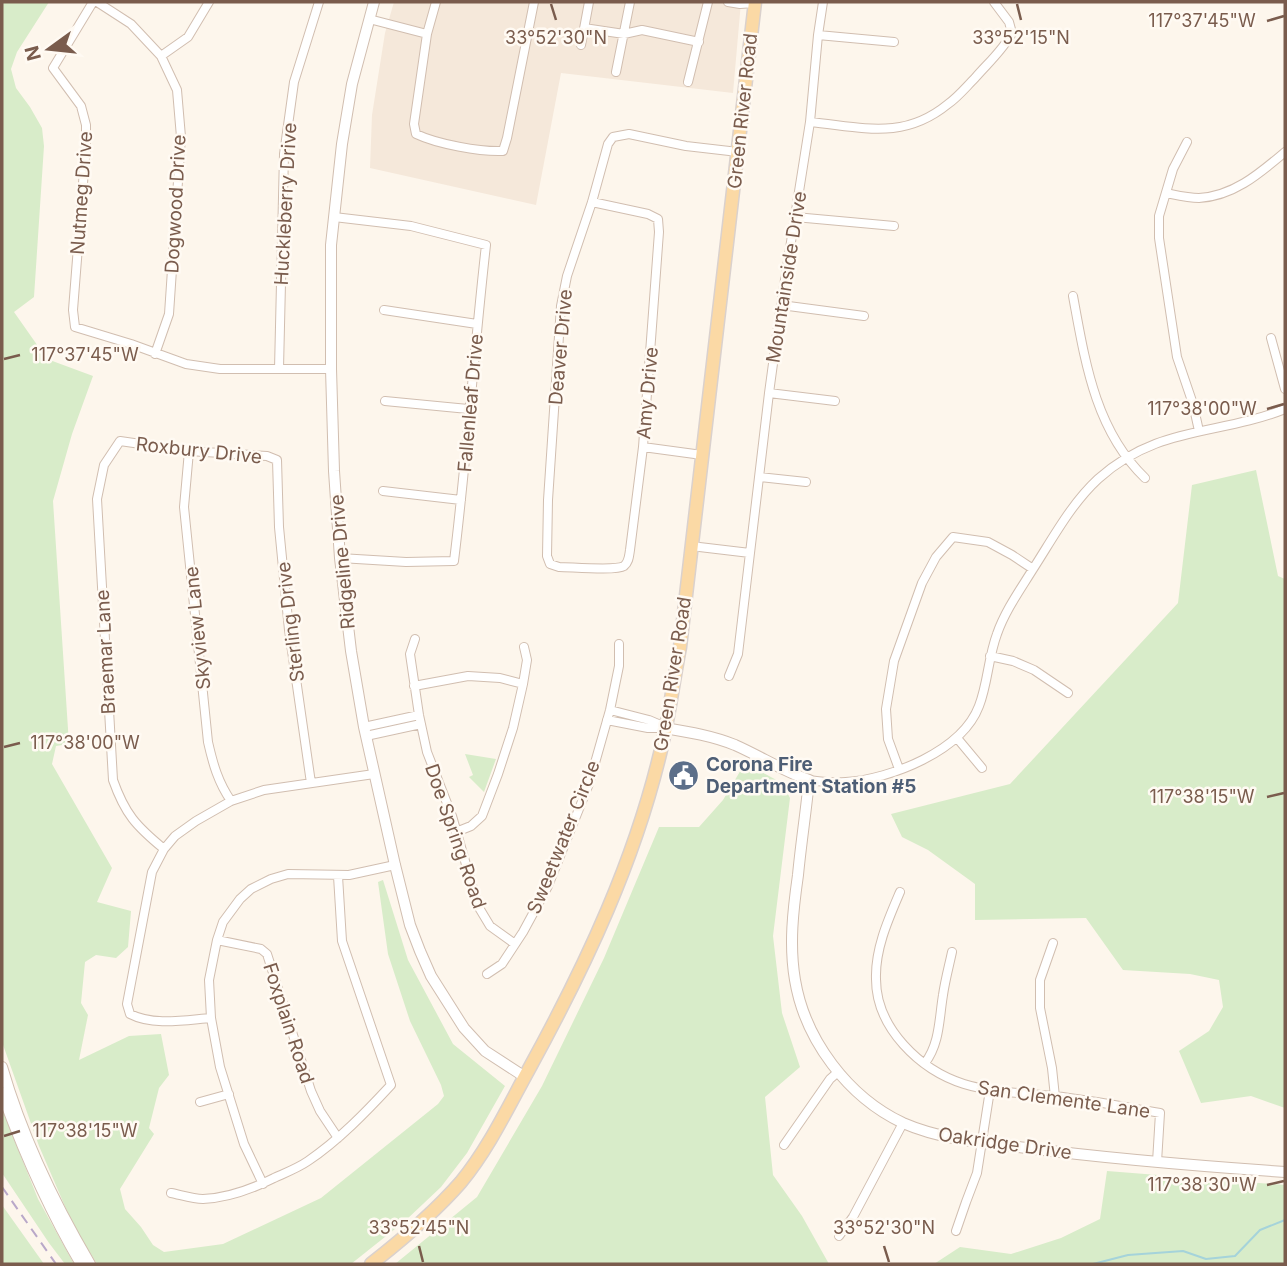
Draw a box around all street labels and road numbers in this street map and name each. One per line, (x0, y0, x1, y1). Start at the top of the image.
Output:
street label: Green River Road (723, 32, 762, 190)
street label: Huckleberry Drive (270, 122, 301, 286)
street label: Nutmeg Drive (66, 131, 97, 256)
street label: Dogwood Drive (160, 134, 191, 274)
street label: Mountainside Drive (762, 190, 811, 365)
street label: Deaver Drive (544, 288, 577, 406)
street label: Fallenleaf Drive (453, 333, 488, 473)
street label: Amy Drive (632, 346, 663, 440)
street label: Roxbury Drive (135, 432, 263, 469)
street label: Ridgeline Drive (325, 494, 360, 630)
street label: Sterling Drive (272, 560, 309, 684)
street label: Skyview Lane (180, 565, 215, 691)
street label: Braemar Lane (91, 589, 120, 715)
street label: Green River Road (649, 595, 696, 753)
street label: Sweetwater Circle (522, 757, 605, 917)
street label: Doe Spring Road (420, 761, 491, 912)
street label: Foxplain Road (258, 960, 319, 1086)
street label: San Clemente Lane (976, 1076, 1152, 1123)
street label: Oakridge Drive (937, 1123, 1073, 1164)

